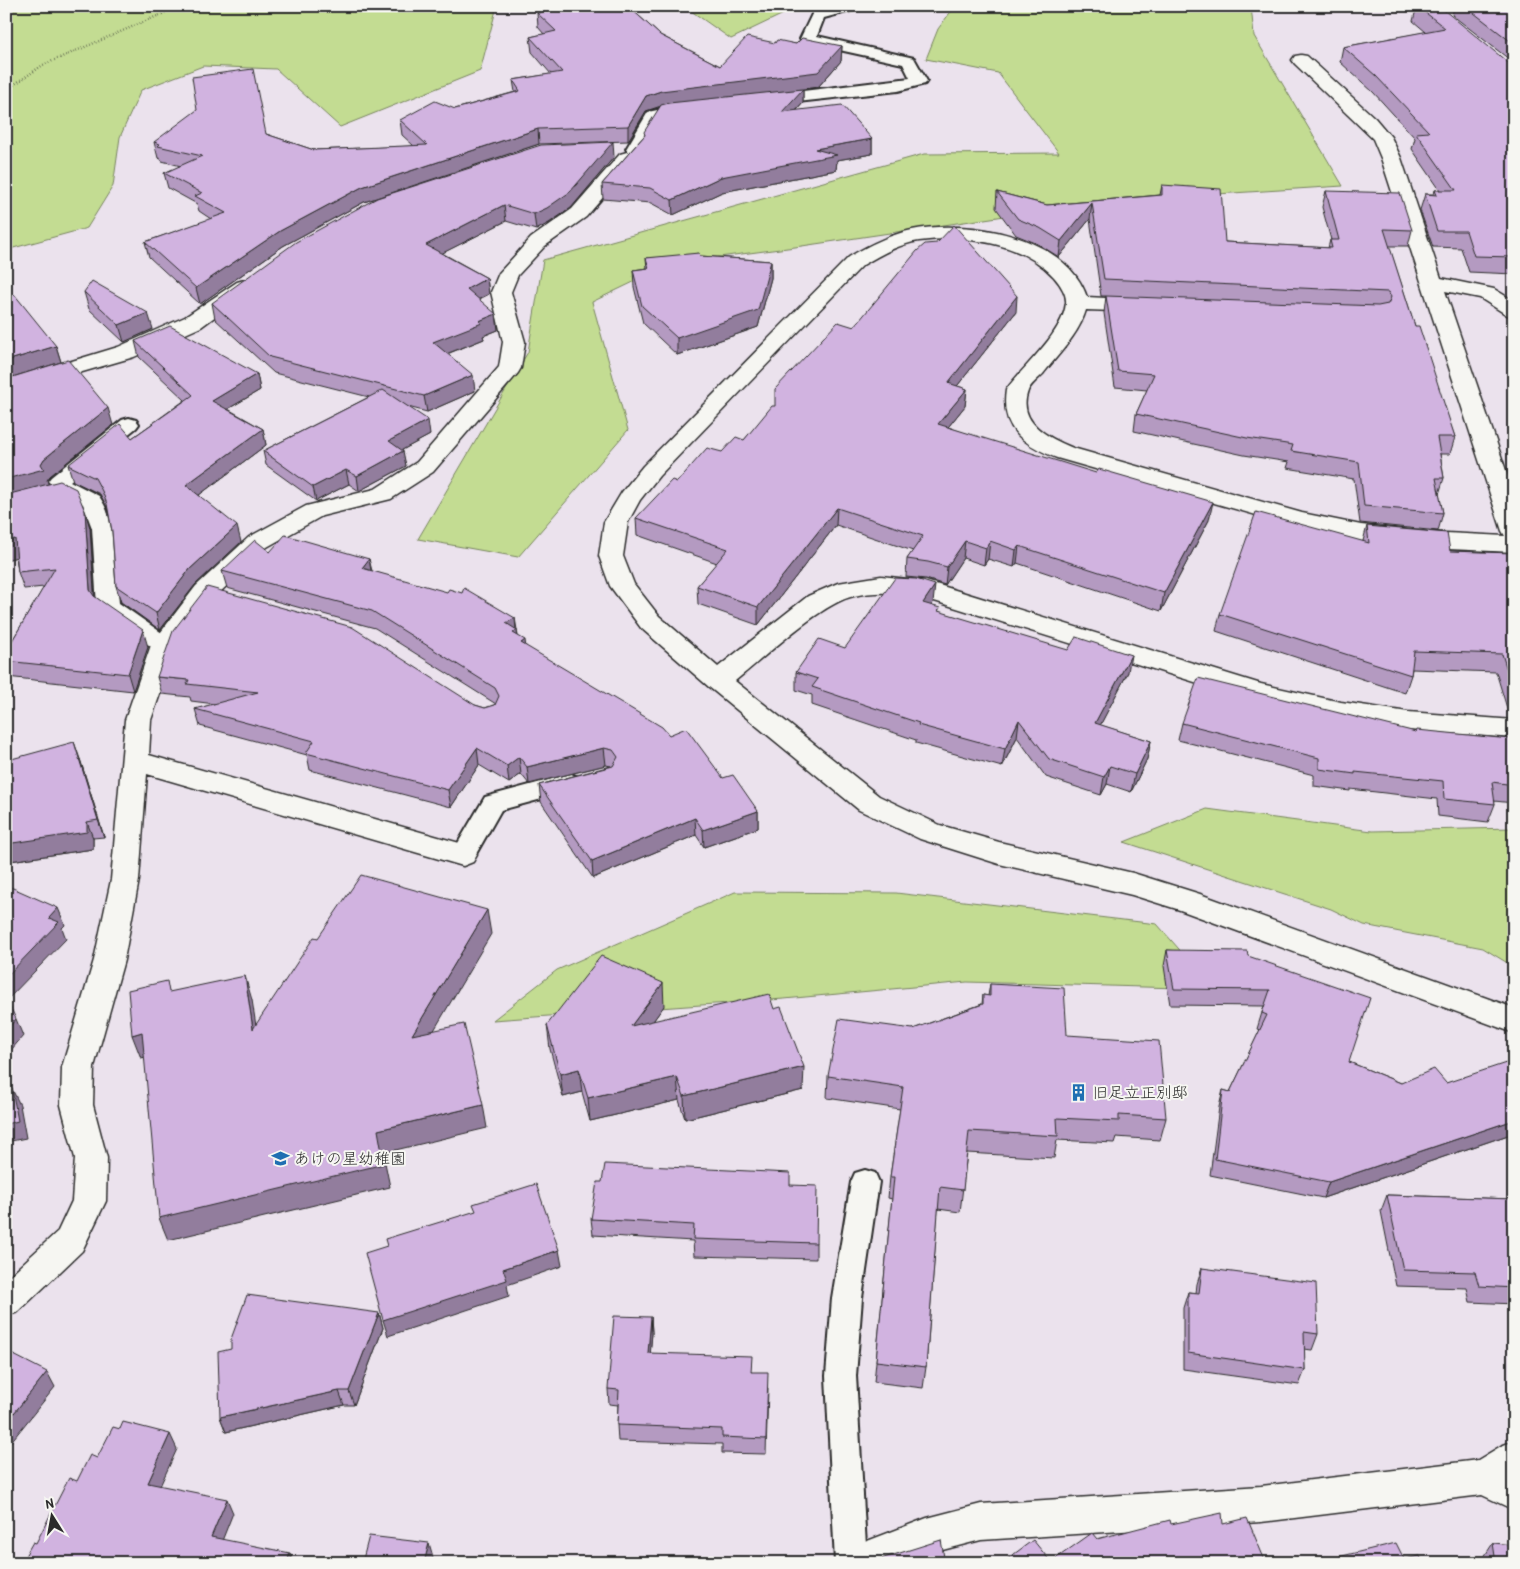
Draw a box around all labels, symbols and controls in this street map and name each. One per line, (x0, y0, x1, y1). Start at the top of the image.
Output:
place label: 旧足立正別邸 (1092, 1081, 1188, 1103)
building icon: 旧足立正別邸 (1068, 1082, 1088, 1102)
place label: あけの星幼稚園 (294, 1147, 406, 1169)
school or university icon: あけの星幼稚園 (270, 1148, 290, 1168)
north arrow (28, 1492, 78, 1542)
text: N (44, 1493, 55, 1513)

